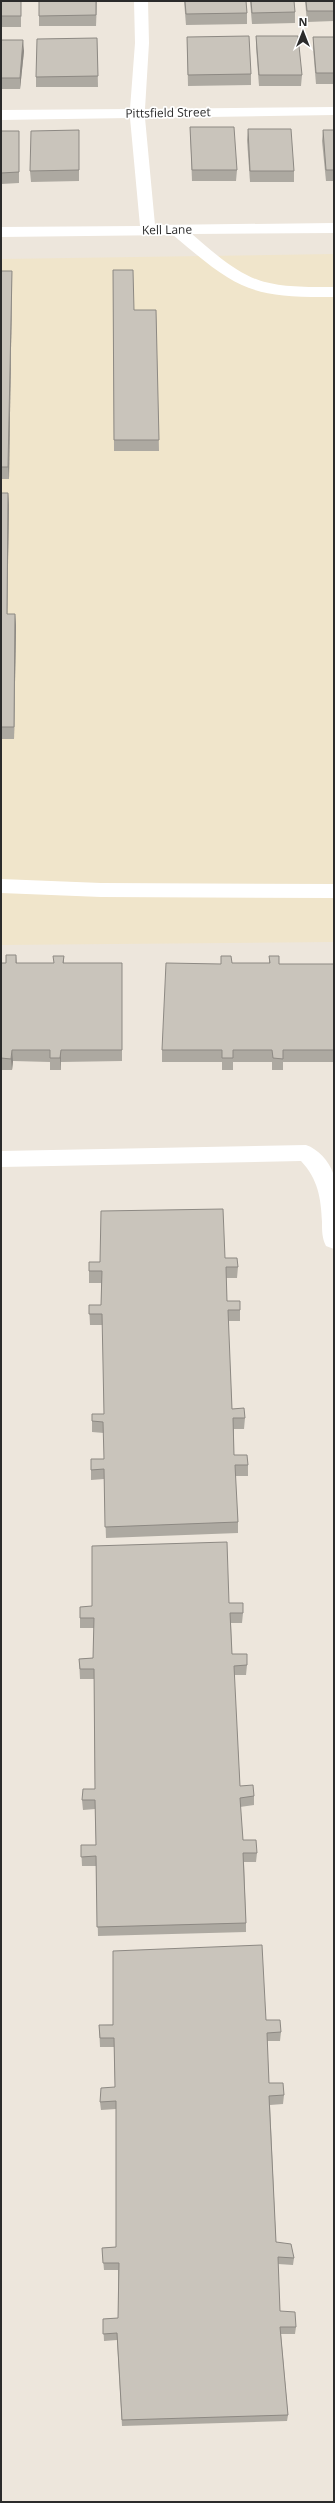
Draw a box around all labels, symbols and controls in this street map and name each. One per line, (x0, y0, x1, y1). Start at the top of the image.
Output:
north arrow (283, 12, 323, 52)
text: N (299, 14, 307, 29)
street label: Pittsfield Street (125, 103, 211, 122)
street label: Kell Lane (142, 221, 193, 238)

